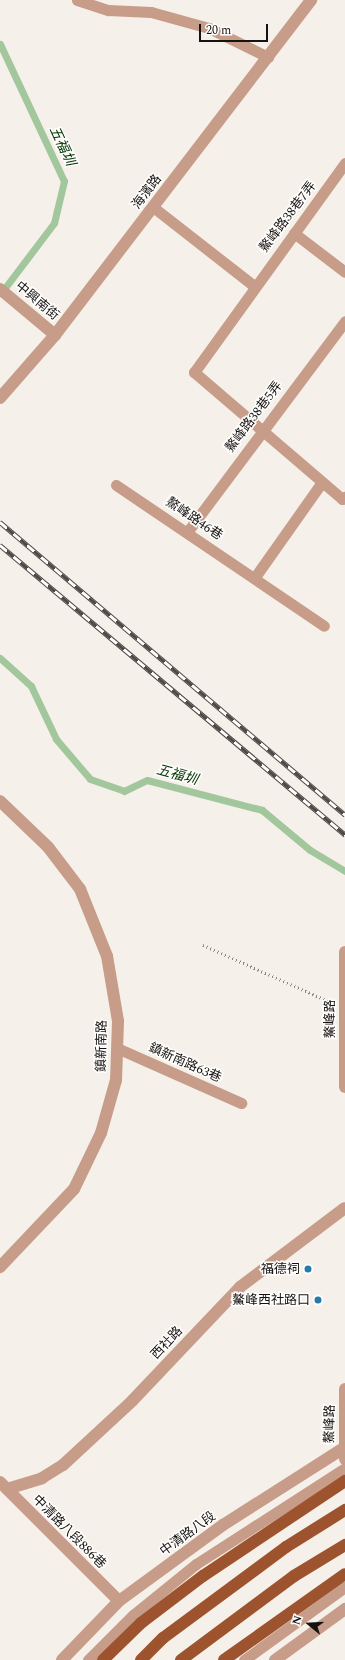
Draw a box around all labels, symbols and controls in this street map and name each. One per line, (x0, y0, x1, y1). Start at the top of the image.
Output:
scale bar (201, 16, 270, 42)
text: 20 m (206, 21, 231, 40)
water label: 五福圳 (46, 123, 78, 169)
street label: 海濱路 (129, 172, 165, 212)
street label: 鰲峰路38巷7弄 (256, 179, 320, 255)
street label: 中興南街 (12, 278, 62, 324)
street label: 鰲峰路38巷5弄 (222, 379, 286, 455)
street label: 鰲峰路46巷 (163, 494, 225, 544)
water label: 五福圳 (155, 761, 199, 789)
street label: 鰲峰路 (322, 1000, 338, 1038)
street label: 鎮新南路 (94, 1020, 110, 1072)
street label: 鎮新南路63巷 (146, 1040, 224, 1086)
place label: 福德祠 (261, 1261, 300, 1277)
marker: 福德祠 (303, 1264, 313, 1274)
place label: 鰲峰西社路口 (232, 1292, 310, 1308)
marker: 鰲峰西社路口 (313, 1295, 323, 1305)
street label: 西社路 (148, 1323, 186, 1363)
street label: 鰲峰路 (322, 1404, 338, 1444)
street label: 中清路八段886巷 (29, 1492, 109, 1572)
street label: 中清路八段 (157, 1509, 219, 1559)
north arrow (289, 1604, 329, 1644)
text: N (288, 1613, 307, 1627)

